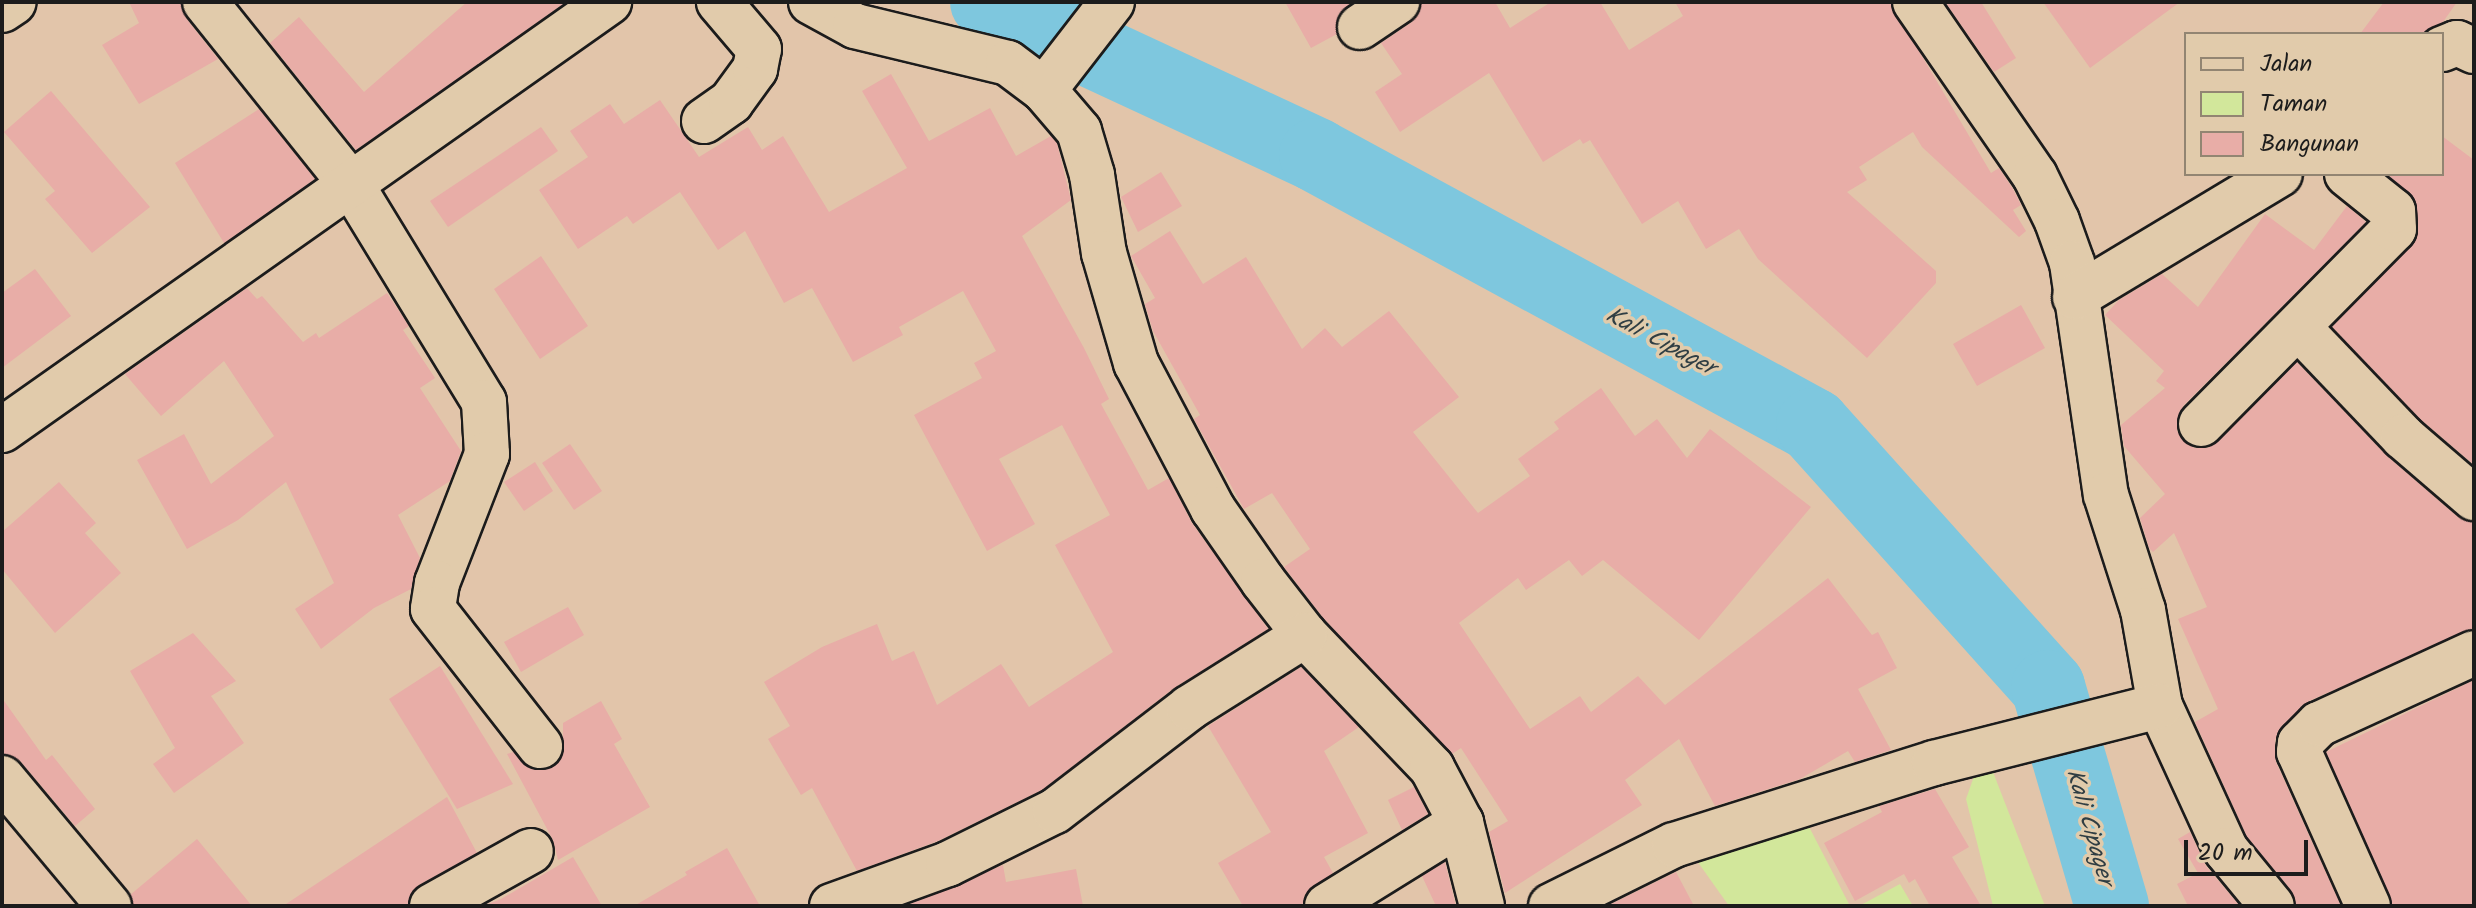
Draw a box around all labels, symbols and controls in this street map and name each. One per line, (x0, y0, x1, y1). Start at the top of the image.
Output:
legend (2184, 32, 2444, 176)
text: Jalan (2260, 45, 2312, 84)
text: Taman (2260, 85, 2327, 124)
text: Bangunan (2260, 125, 2359, 164)
water label: Kali Cipager (1600, 301, 1720, 383)
water label: Kali Cipager (2059, 766, 2119, 888)
scale bar (2188, 824, 2312, 874)
text: 20 m (2198, 834, 2253, 873)

